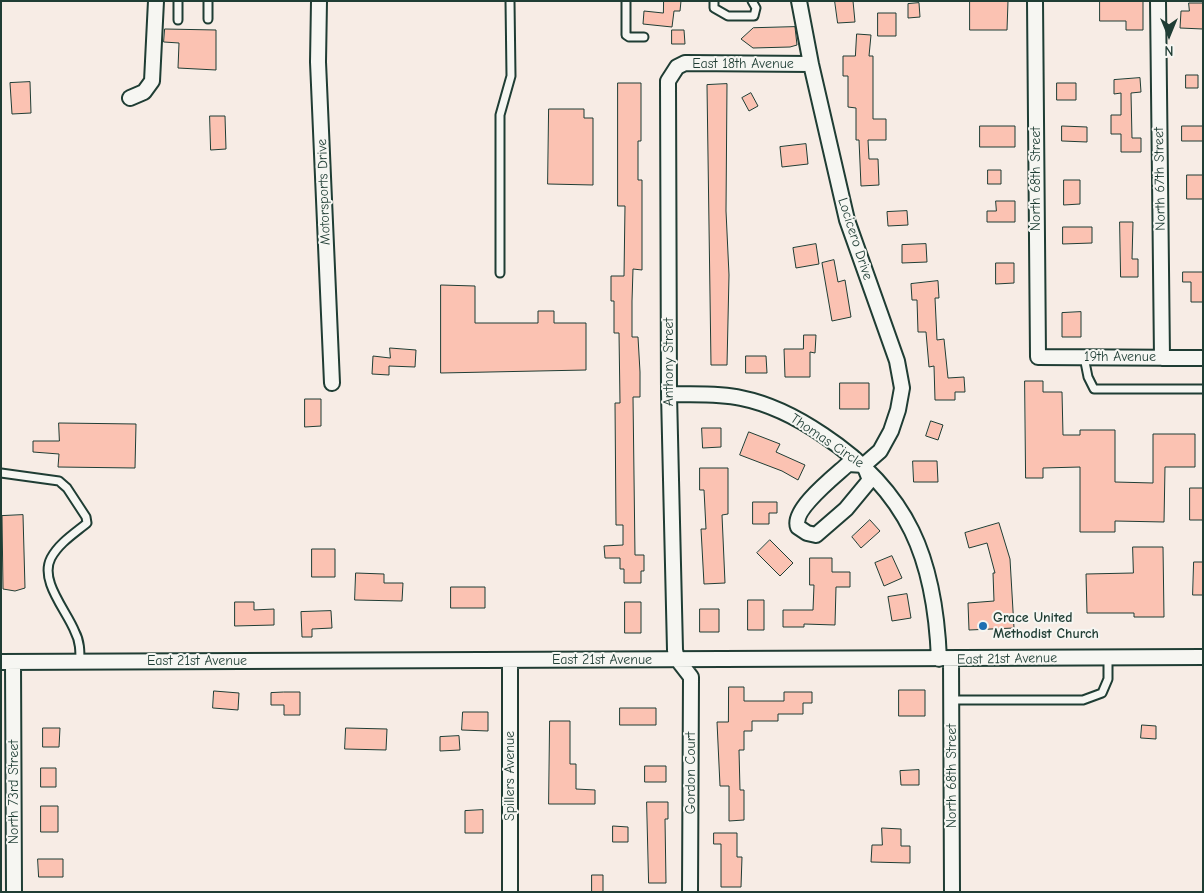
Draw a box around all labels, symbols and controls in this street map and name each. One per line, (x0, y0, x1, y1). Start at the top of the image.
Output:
north arrow (1144, 10, 1194, 60)
text: N (1164, 42, 1174, 59)
street label: East 18th Avenue (692, 56, 794, 72)
street label: North 68th Street (1028, 127, 1044, 231)
street label: North 67th Street (1151, 127, 1169, 231)
street label: Motorsports Drive (314, 139, 334, 245)
street label: Locicero Drive (834, 196, 876, 282)
street label: Anthony Street (661, 318, 677, 406)
street label: 19th Avenue (1084, 349, 1156, 365)
street label: Thomas Circle (787, 410, 867, 472)
place label: Grace United Methodist Church (993, 610, 1099, 642)
marker: Grace United Methodist Church (977, 620, 989, 632)
street label: East 21st Avenue (957, 650, 1057, 668)
street label: East 21st Avenue (552, 652, 652, 668)
street label: East 21st Avenue (147, 653, 247, 669)
street label: North 68th Street (944, 724, 960, 828)
street label: Spillers Avenue (502, 731, 518, 821)
street label: Gordon Court (683, 732, 699, 814)
street label: North 73rd Street (6, 740, 22, 844)

